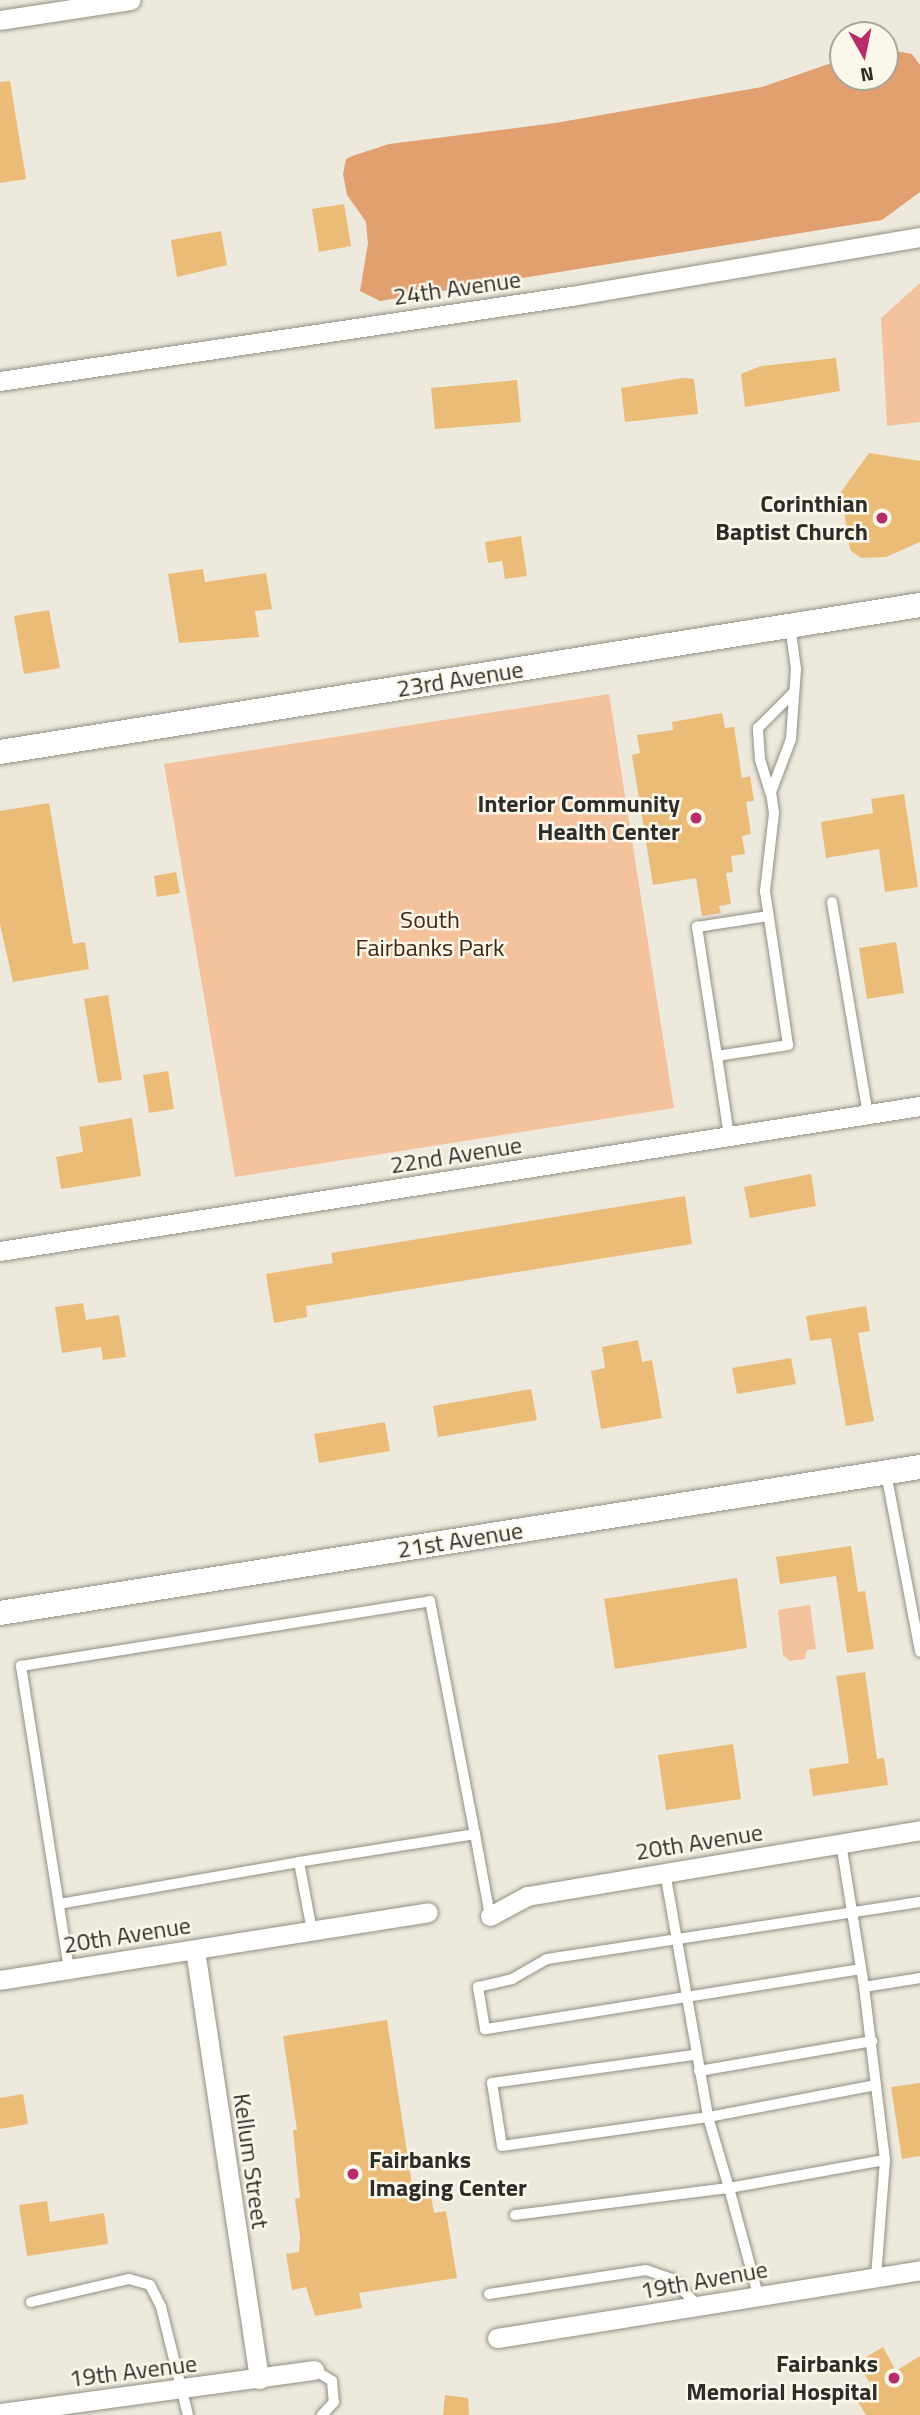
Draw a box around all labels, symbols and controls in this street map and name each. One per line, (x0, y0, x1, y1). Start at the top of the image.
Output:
north arrow (829, 21, 899, 91)
text: N (858, 60, 876, 91)
street label: 24th Avenue (391, 265, 523, 311)
place label: Corinthian Baptist Church (715, 490, 868, 546)
marker: Corinthian Baptist Church (874, 510, 890, 526)
street label: 23rd Avenue (395, 655, 525, 703)
place label: Interior Community Health Center (477, 790, 680, 846)
marker: Interior Community Health Center (686, 808, 706, 828)
park label: South Fairbanks Park (356, 906, 504, 962)
street label: 22nd Avenue (388, 1130, 524, 1180)
street label: 21st Avenue (395, 1516, 525, 1564)
street label: 20th Avenue (633, 1818, 765, 1866)
street label: 20th Avenue (61, 1911, 193, 1959)
street label: Kellum Street (227, 2091, 275, 2231)
place label: Fairbanks Imaging Center (369, 2146, 527, 2202)
marker: Fairbanks Imaging Center (343, 2164, 363, 2184)
street label: 19th Avenue (638, 2255, 770, 2305)
street label: 19th Avenue (67, 2349, 199, 2393)
place label: Fairbanks Memorial Hospital (686, 2350, 878, 2406)
marker: Fairbanks Memorial Hospital (884, 2368, 904, 2388)

